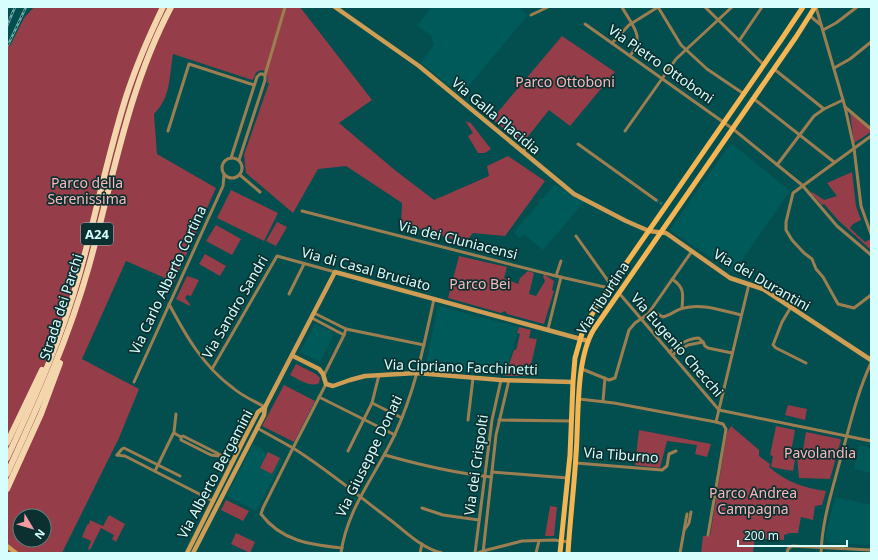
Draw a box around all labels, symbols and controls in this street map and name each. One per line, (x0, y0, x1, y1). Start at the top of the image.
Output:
street label: Via Pietro Ottoboni (605, 20, 718, 107)
park label: Parco Ottoboni (515, 72, 615, 91)
street label: Via Galla Placidia (448, 73, 545, 158)
park label: Parco della Serenissima (47, 173, 127, 208)
street label: Via Carlo Alberto Cortina (125, 202, 210, 357)
street label: Via dei Cluniacensi (397, 216, 520, 264)
road number: A24 (81, 223, 113, 245)
street label: Via di Casal Bruciato (299, 242, 433, 295)
street label: Via dei Durantini (710, 244, 814, 315)
street label: Strada dei Parchi (34, 251, 87, 362)
street label: Via Sandro Sandri (197, 252, 272, 362)
street label: Via Tiburtina (572, 258, 633, 338)
park label: Parco Bei (449, 274, 511, 293)
street label: Via Eugenio Checchi (627, 289, 728, 401)
street label: Via Cipriano Facchinetti (384, 354, 538, 379)
street label: Via Giuseppe Donati (331, 392, 406, 520)
street label: Via Alberto Bergamini (172, 406, 257, 542)
street label: Via dei Crispolti (459, 413, 492, 517)
street label: Via Tiburno (583, 442, 659, 467)
park label: Pavolandia (784, 443, 856, 462)
park label: Parco Andrea Campagna (709, 483, 797, 518)
north arrow (12, 508, 52, 548)
scale bar (738, 522, 847, 548)
text: N (32, 526, 49, 543)
text: 200 m (744, 527, 779, 544)

